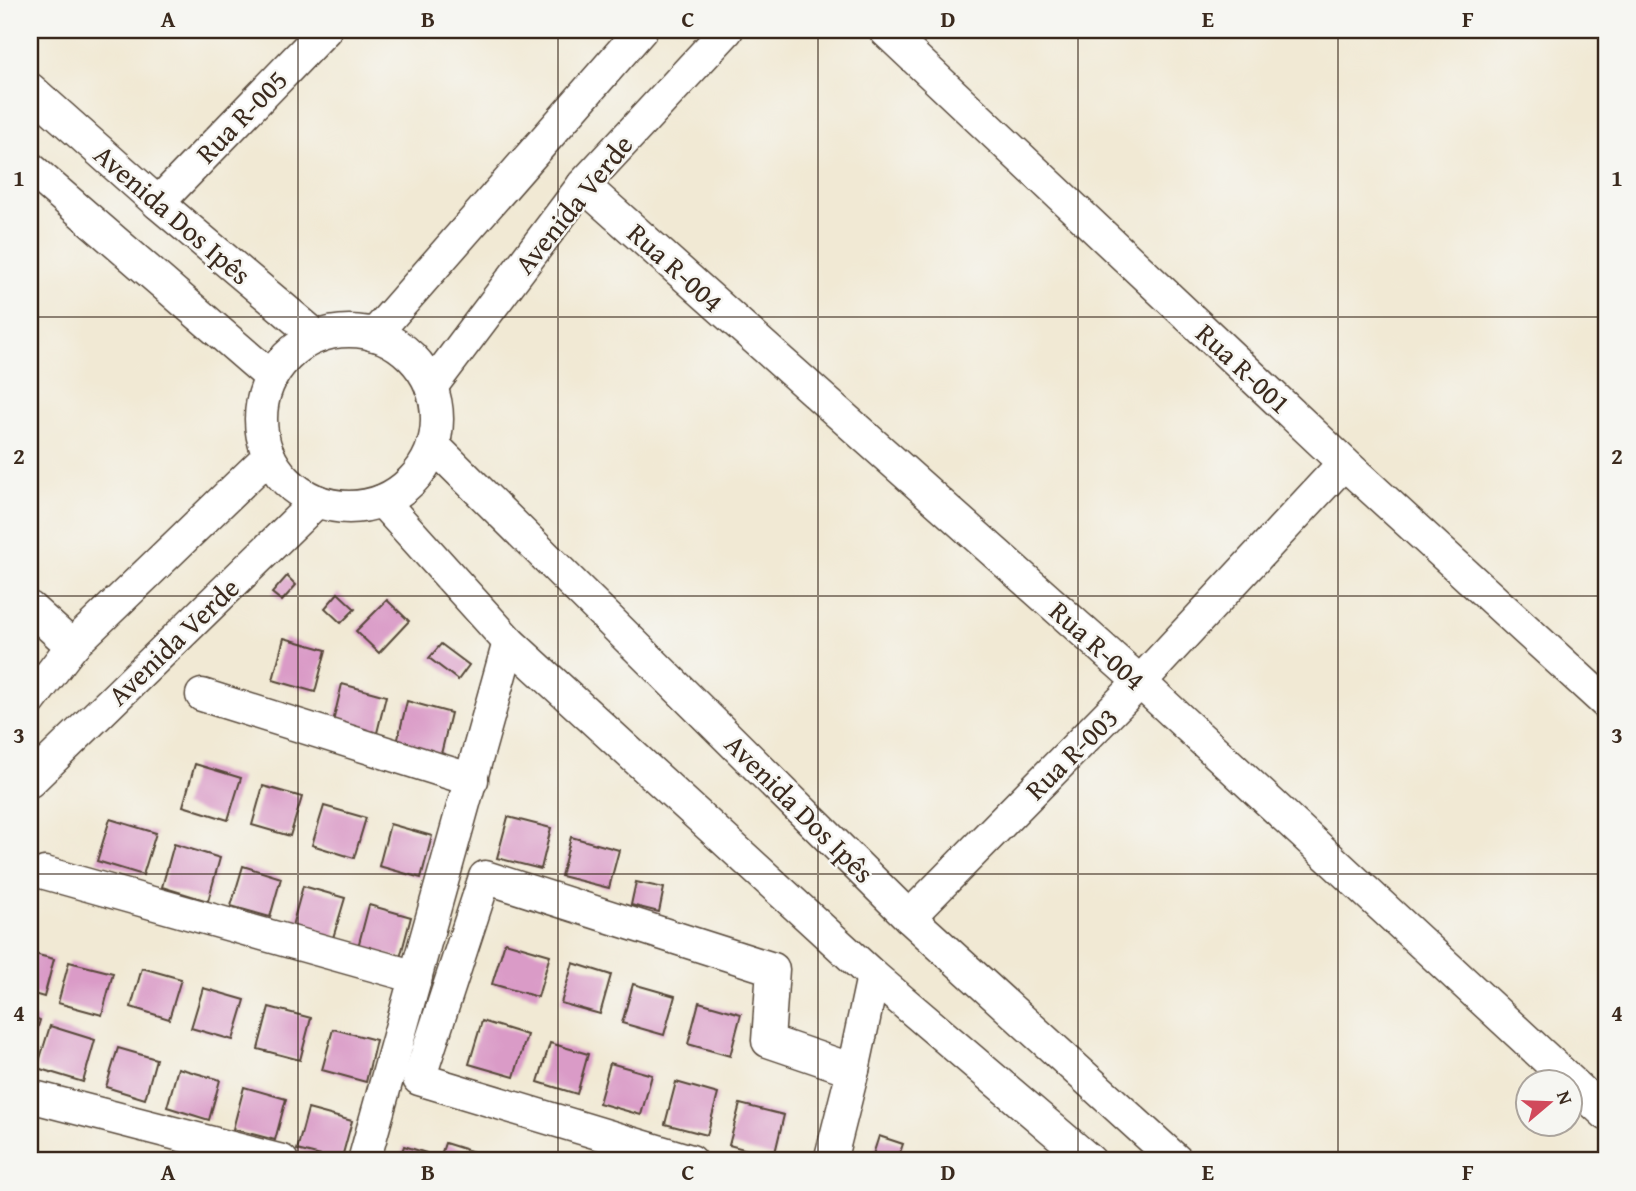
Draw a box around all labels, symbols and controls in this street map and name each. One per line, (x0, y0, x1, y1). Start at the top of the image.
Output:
text: A (161, 2, 176, 35)
text: B (421, 2, 435, 35)
text: C (681, 2, 695, 35)
text: D (941, 2, 956, 35)
text: E (1202, 2, 1214, 35)
text: F (1462, 2, 1474, 35)
street label: Rua R-005 (186, 60, 296, 172)
street label: Avenida Verde (504, 125, 642, 283)
street label: Avenida Dos Ipês (85, 134, 261, 294)
text: 1 (13, 161, 25, 194)
text: 1 (1611, 161, 1623, 194)
street label: Rua R-004 (619, 213, 733, 321)
street label: Rua R-001 (1187, 313, 1301, 423)
text: 2 (13, 439, 25, 472)
text: 2 (1611, 439, 1623, 472)
street label: Avenida Verde (98, 568, 248, 714)
street label: Rua R-004 (1041, 591, 1155, 699)
street label: Rua R-003 (1015, 697, 1127, 809)
text: 3 (13, 718, 25, 751)
text: 3 (1611, 718, 1623, 751)
street label: Avenida Dos Ipês (716, 724, 884, 892)
text: 4 (13, 996, 25, 1029)
text: 4 (1611, 996, 1623, 1029)
north arrow (1514, 1068, 1584, 1138)
text: N (1550, 1087, 1580, 1108)
text: A (161, 1155, 176, 1188)
text: B (421, 1155, 435, 1188)
text: C (681, 1155, 695, 1188)
text: D (941, 1155, 956, 1188)
text: E (1202, 1155, 1214, 1188)
text: F (1462, 1155, 1474, 1188)

